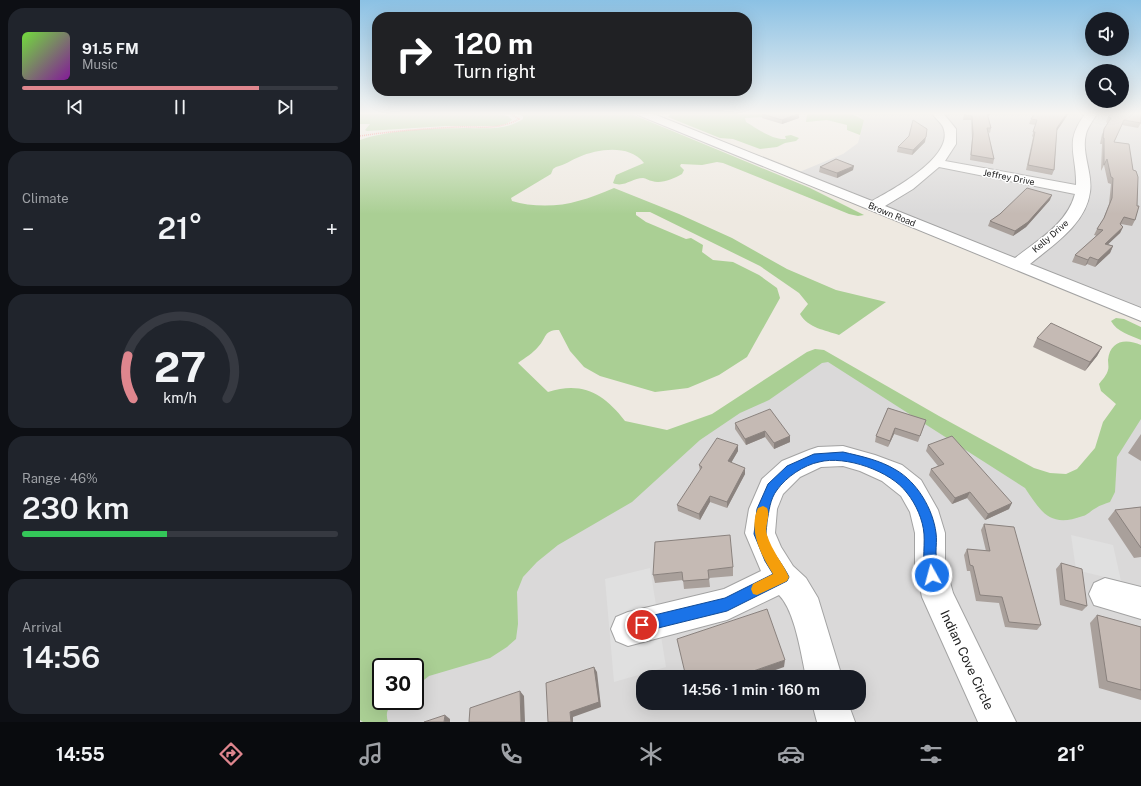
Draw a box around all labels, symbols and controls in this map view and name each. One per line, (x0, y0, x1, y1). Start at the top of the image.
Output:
map controls (1085, 12, 1129, 108)
button: sound (1085, 12, 1129, 56)
text: 120 m (454, 27, 533, 60)
icon: right (388, 28, 440, 80)
text: 91.5 FM (82, 40, 139, 57)
text: Music (82, 57, 118, 72)
text: Turn right (454, 61, 536, 82)
button: search (1085, 64, 1129, 108)
icon: previous (64, 96, 86, 118)
icon: pause (169, 96, 191, 118)
icon: next (274, 96, 296, 118)
street label: Jeffrey Drive (982, 167, 1036, 187)
text: Climate (22, 191, 69, 206)
street label: Brown Road (867, 199, 917, 229)
text: 21° (157, 210, 203, 246)
text: − (22, 216, 34, 242)
text: + (326, 216, 338, 242)
street label: Kelly Drive (1030, 217, 1070, 255)
text: 27 (154, 342, 206, 391)
text: km/h (163, 389, 197, 406)
text: Range · 46% (22, 471, 98, 486)
text: 230 km (22, 490, 129, 526)
position arrow (911, 554, 953, 596)
pin (625, 608, 659, 642)
street label: Indian Cove Circle (937, 608, 997, 712)
icon: arrive (631, 614, 653, 636)
text: Arrival (22, 620, 62, 635)
text: 14:56 (22, 639, 100, 675)
speed limit sign: 30 (372, 658, 424, 710)
text: 14:56 · 1 min · 160 m (682, 681, 820, 698)
icon: directions (217, 740, 245, 768)
icon: music (357, 740, 385, 768)
icon: phone (497, 740, 525, 768)
icon: climate (637, 740, 665, 768)
icon: car (777, 740, 805, 768)
icon: filters (917, 740, 945, 768)
text: 14:55 (56, 744, 105, 765)
text: 21° (1057, 744, 1085, 765)

